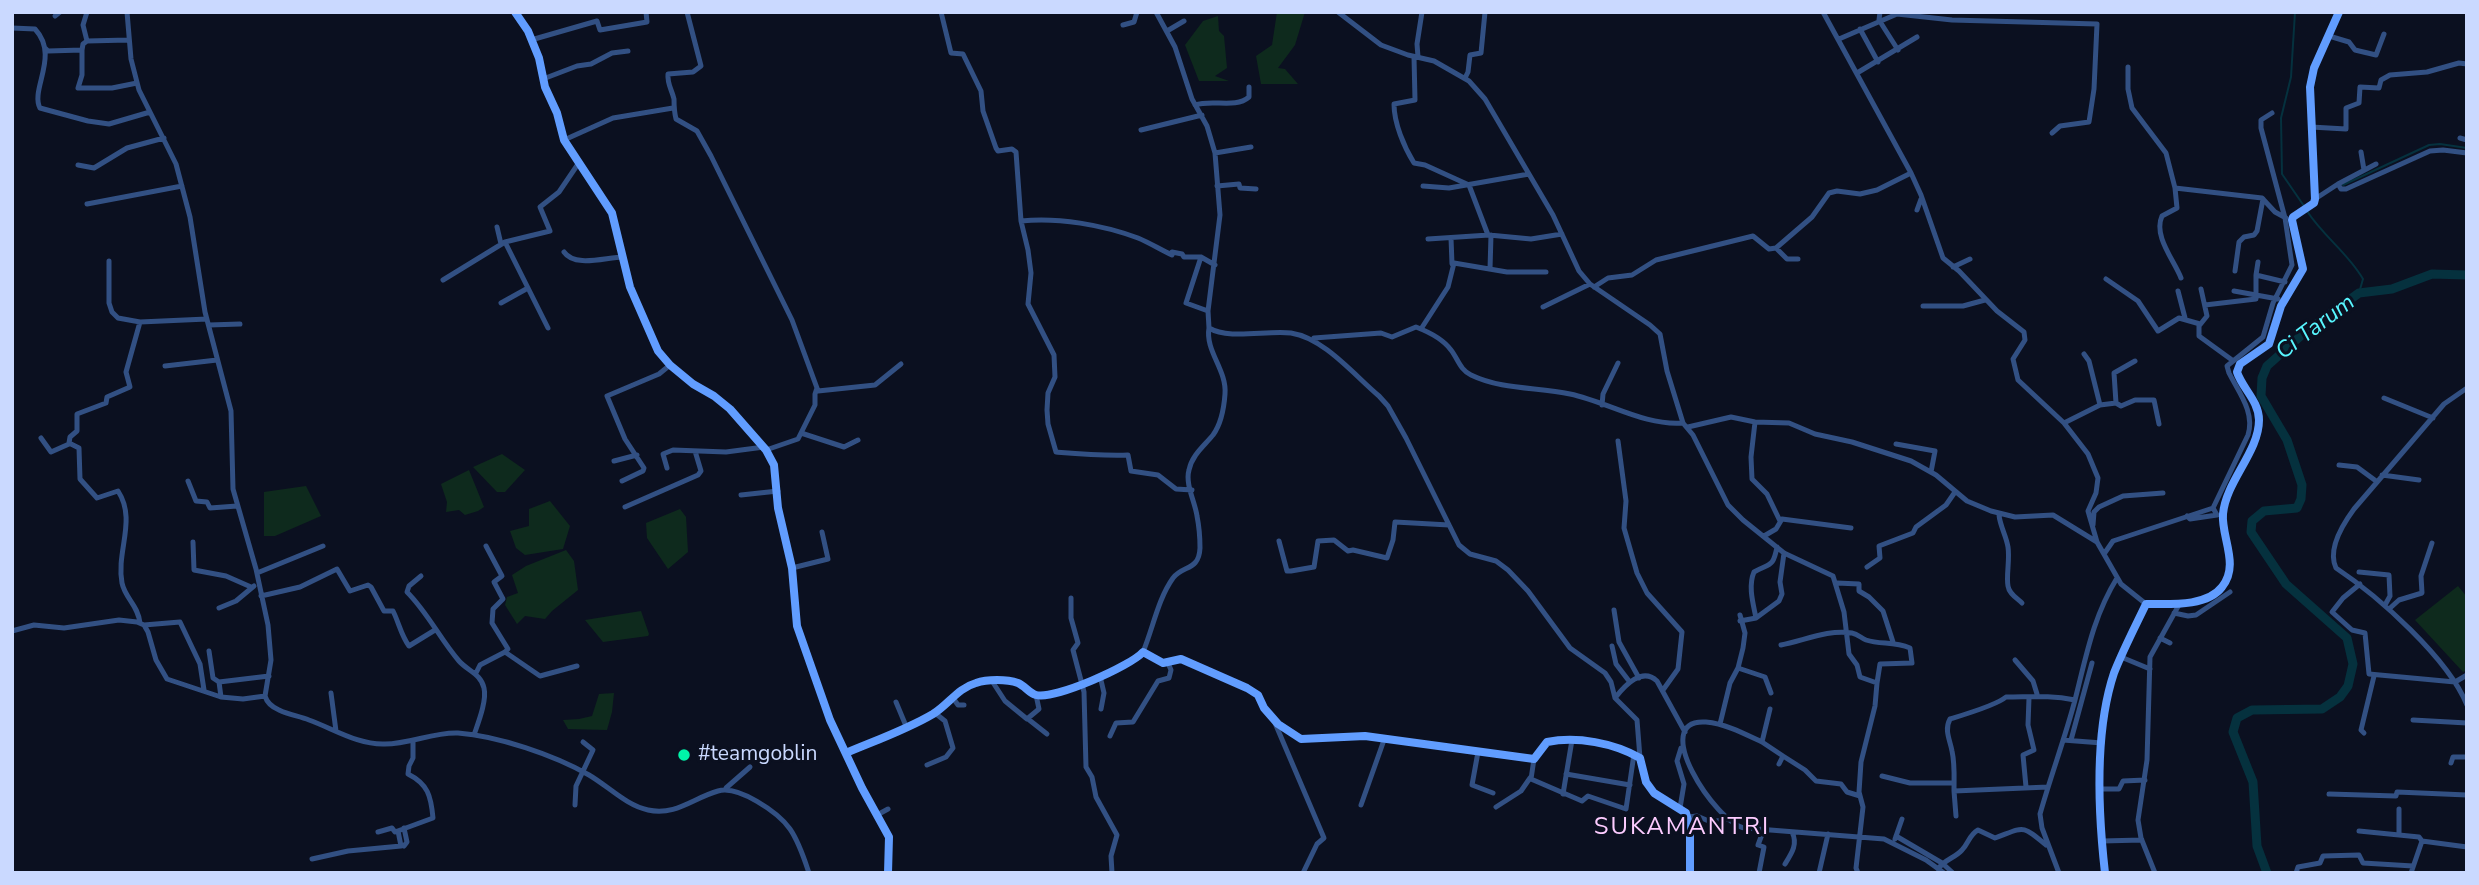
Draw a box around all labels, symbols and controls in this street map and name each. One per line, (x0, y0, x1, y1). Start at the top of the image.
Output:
water label: Ci Tarum (2271, 289, 2361, 367)
place label: #teamgoblin (698, 742, 817, 768)
marker: #teamgoblin (676, 747, 692, 763)
district label: SUKAMANTRI (1595, 814, 1769, 842)

